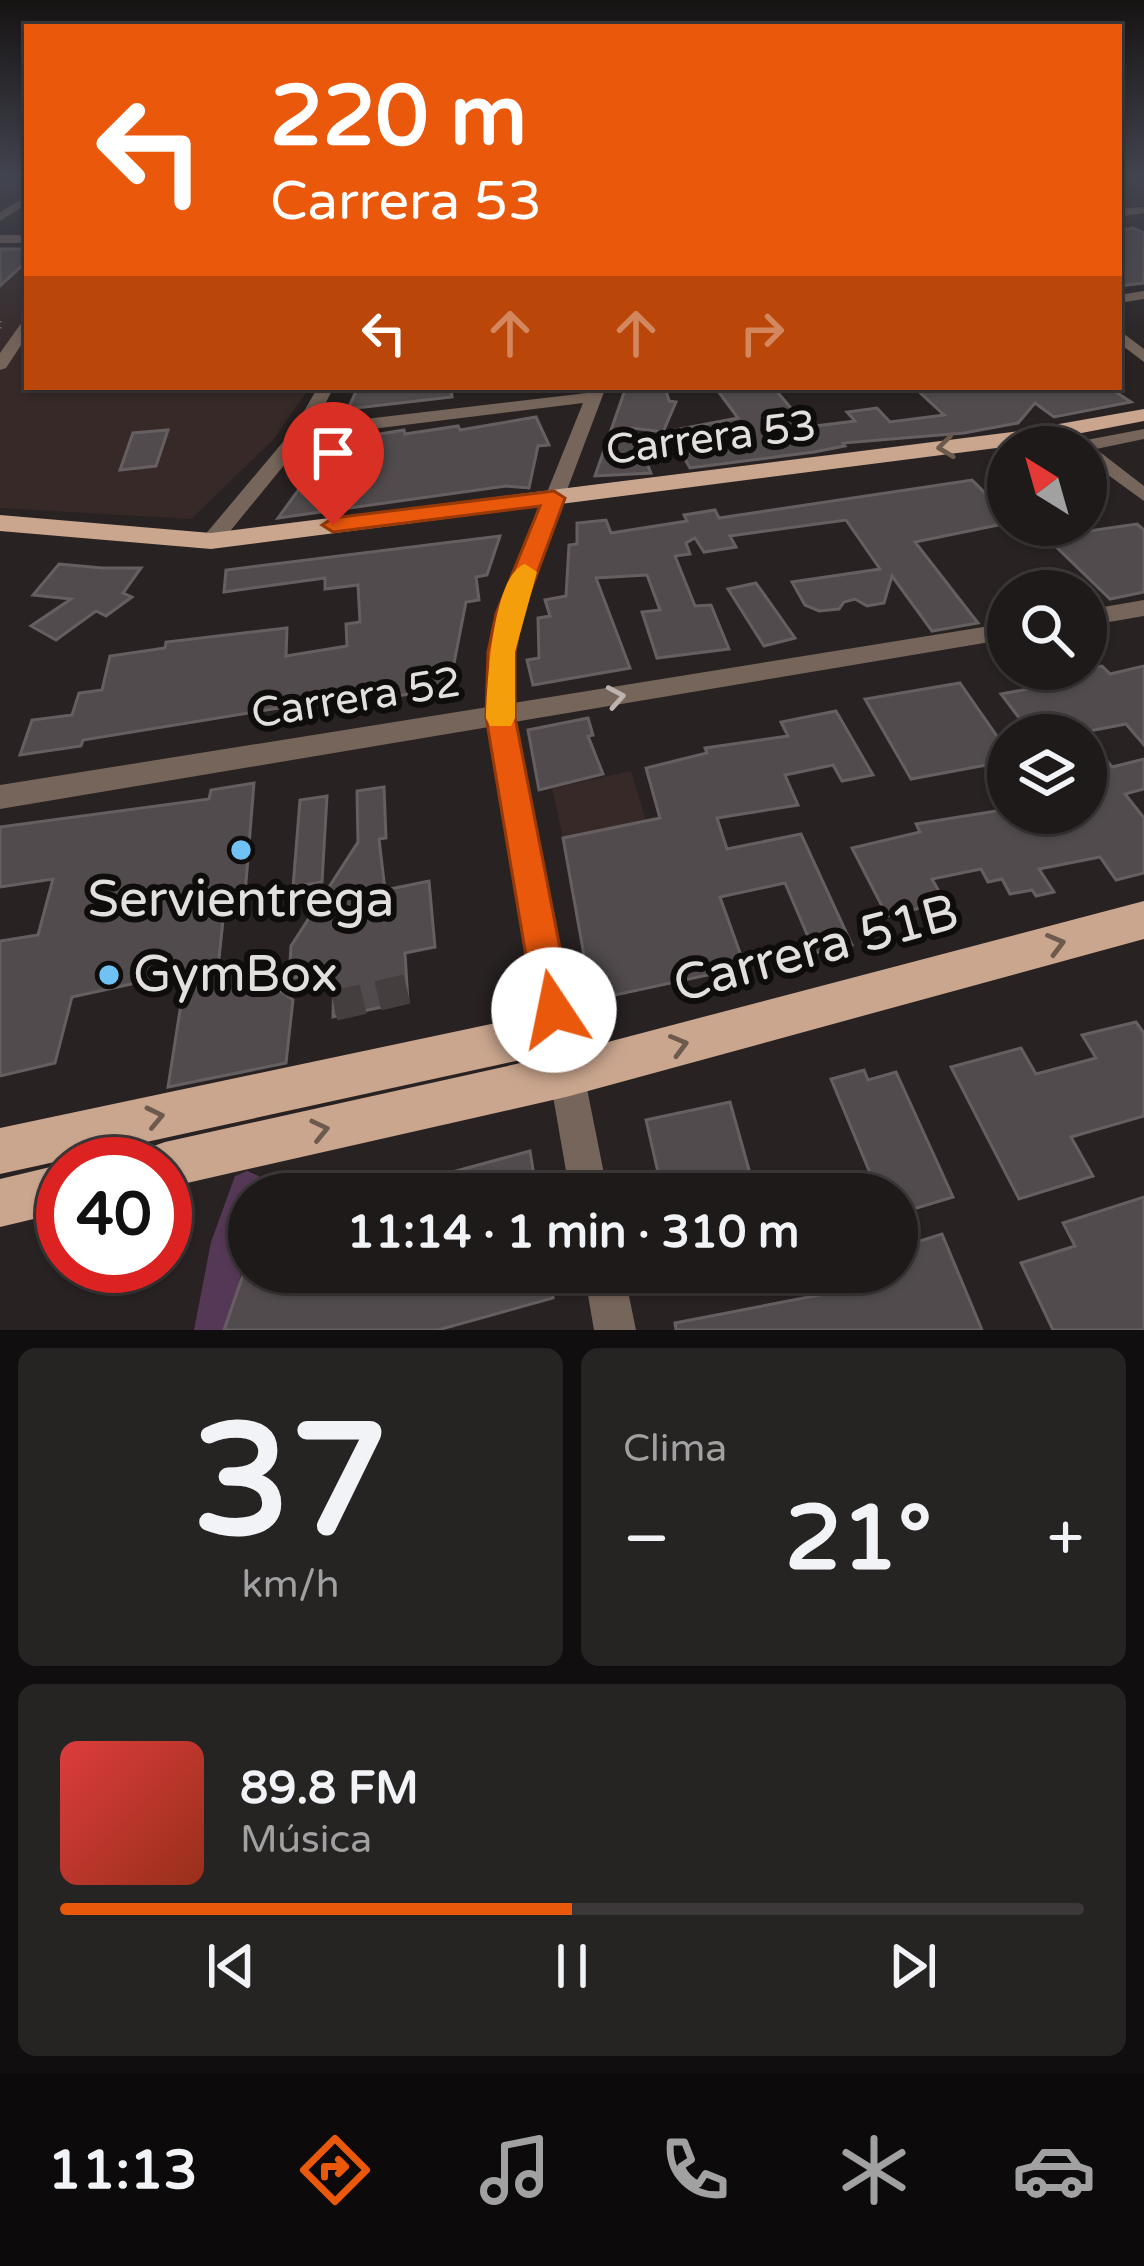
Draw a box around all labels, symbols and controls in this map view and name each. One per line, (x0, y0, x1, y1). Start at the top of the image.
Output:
text: 220 m (270, 67, 527, 168)
icon: left (72, 72, 228, 228)
text: Carrera 53 (270, 169, 542, 234)
icon: left (351, 300, 417, 366)
icon: ahead (477, 300, 543, 366)
icon: ahead (603, 300, 669, 366)
icon: right (729, 300, 795, 366)
street label: Carrera 53 (603, 400, 819, 476)
pin (282, 402, 384, 525)
icon: arrive (300, 420, 366, 486)
north arrow (987, 426, 1107, 546)
map controls (987, 426, 1107, 834)
one-way arrow (936, 434, 956, 460)
button: search (987, 570, 1107, 690)
street label: Carrera 52 (248, 656, 464, 740)
one-way arrow (605, 686, 625, 711)
button: layers (987, 714, 1107, 834)
marker: Servientrega (228, 837, 254, 863)
place label: Servientrega (88, 869, 394, 931)
street label: Carrera 51B (667, 881, 965, 1017)
one-way arrow (1045, 933, 1065, 958)
place label: GymBox (133, 944, 338, 1006)
position arrow (491, 947, 617, 1073)
marker: GymBox (96, 962, 122, 988)
one-way arrow (668, 1034, 689, 1059)
one-way arrow (145, 1105, 165, 1130)
one-way arrow (310, 1119, 330, 1144)
speed limit sign: 40 (36, 1137, 192, 1293)
text: 11:14 · 1 min · 310 m (347, 1206, 799, 1260)
text: 37 (193, 1389, 388, 1577)
text: Clima (623, 1425, 727, 1472)
text: 21° (785, 1485, 932, 1594)
text: − (623, 1499, 670, 1579)
text: + (1047, 1499, 1084, 1579)
text: km/h (241, 1561, 340, 1608)
text: 89.8 FM (240, 1762, 419, 1816)
text: Música (240, 1816, 372, 1863)
icon: previous (198, 1933, 264, 1999)
icon: pause (539, 1933, 605, 1999)
icon: next (880, 1933, 946, 1999)
icon: directions (293, 2128, 377, 2212)
icon: music (473, 2128, 557, 2212)
icon: phone (653, 2128, 737, 2212)
icon: climate (832, 2128, 916, 2212)
icon: car (1012, 2128, 1096, 2212)
text: 11:13 (48, 2138, 198, 2203)

